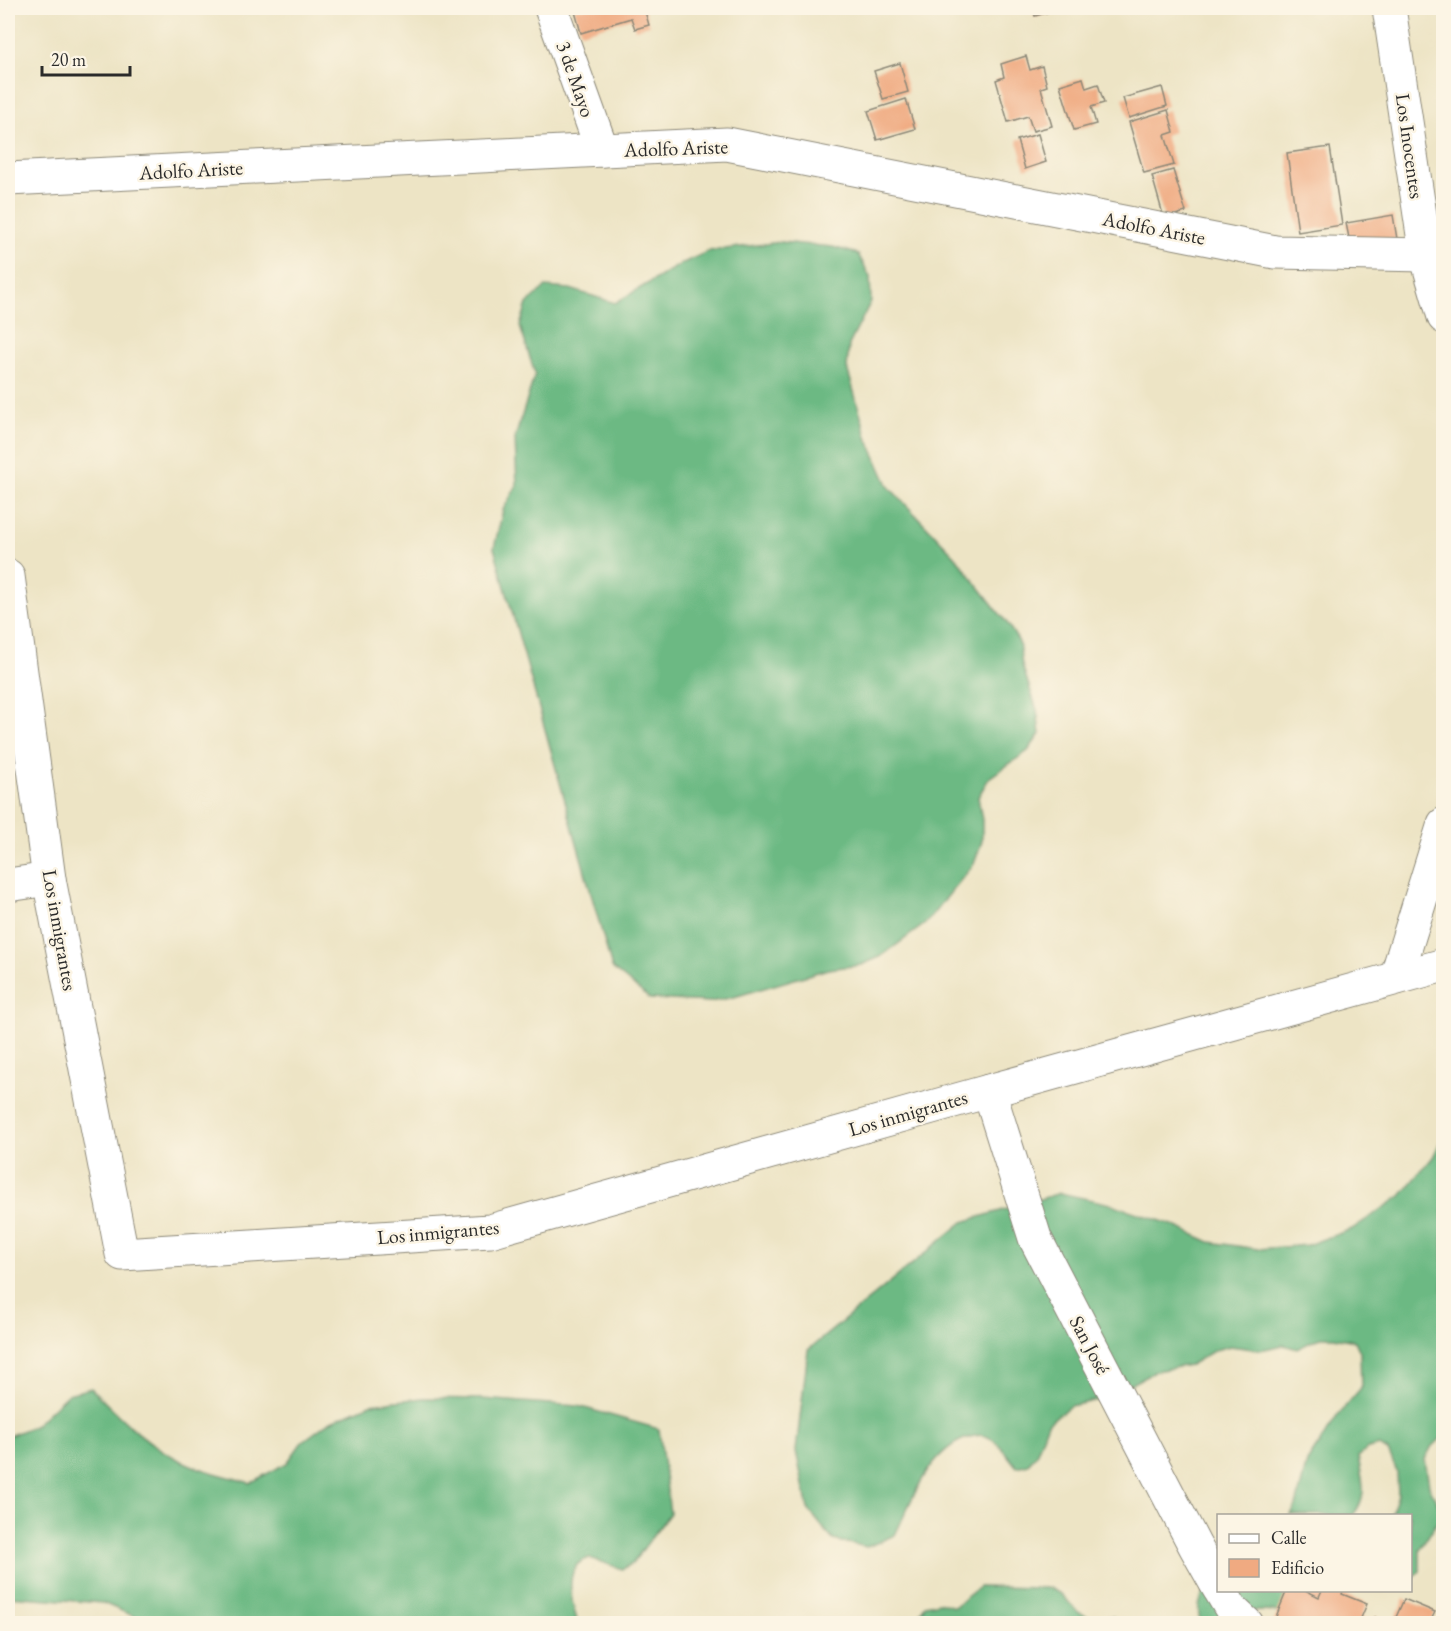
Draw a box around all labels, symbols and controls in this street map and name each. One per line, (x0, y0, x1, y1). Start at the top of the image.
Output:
street label: 3 de Mayo (551, 37, 601, 121)
scale bar (42, 39, 130, 77)
text: 20 m (51, 48, 86, 71)
street label: Los Inocentes (1390, 92, 1430, 200)
street label: Adolfo Ariste (623, 133, 729, 163)
street label: Adolfo Ariste (137, 154, 244, 186)
street label: Adolfo Ariste (1099, 205, 1208, 251)
street label: Los inmigrantes (37, 867, 83, 993)
street label: Los inmigrantes (846, 1084, 970, 1142)
street label: Los inmigrantes (376, 1214, 500, 1250)
street label: San José (1064, 1311, 1116, 1379)
legend (1217, 1514, 1412, 1592)
text: Calle (1271, 1526, 1307, 1549)
text: Edificio (1271, 1556, 1324, 1579)

